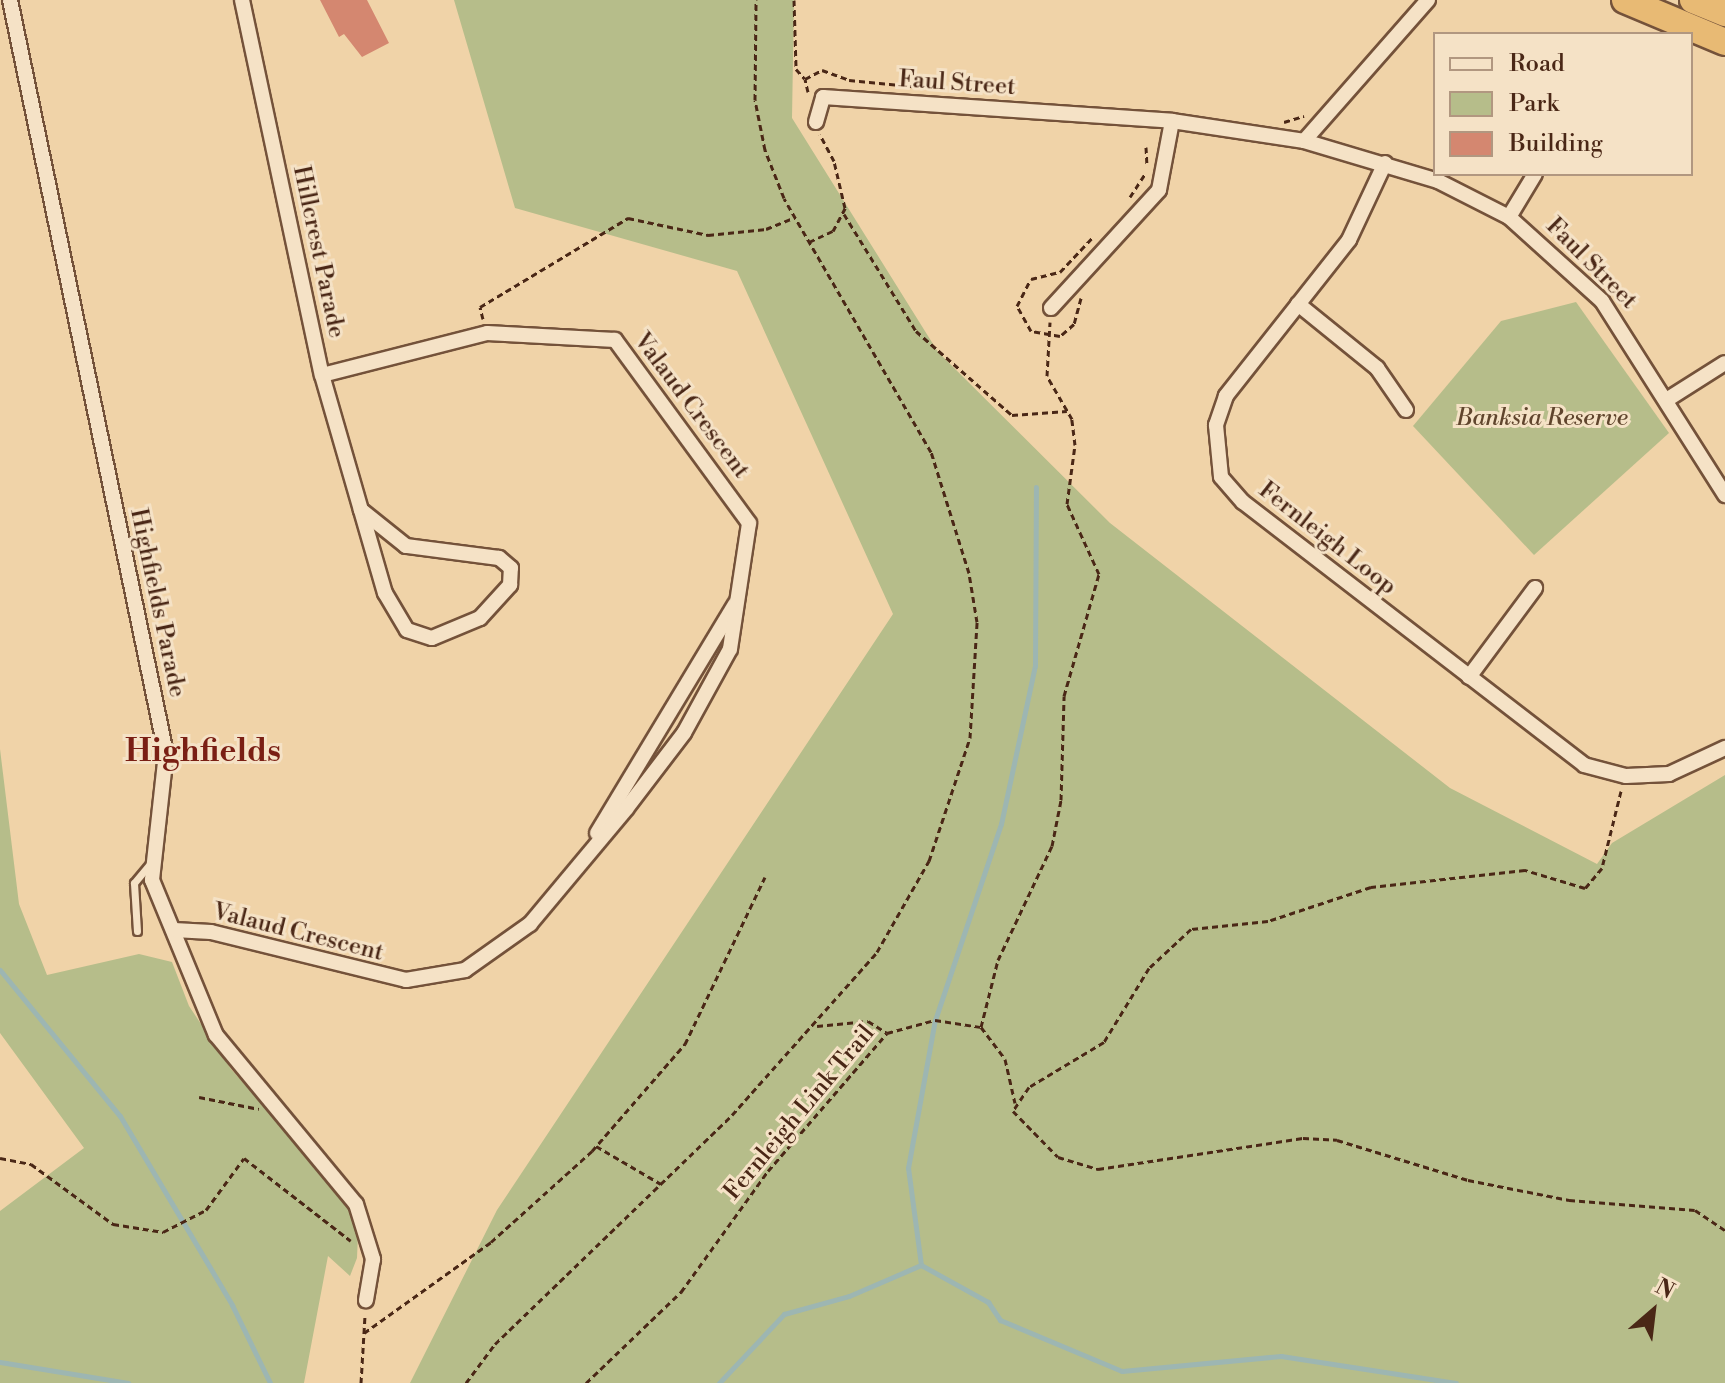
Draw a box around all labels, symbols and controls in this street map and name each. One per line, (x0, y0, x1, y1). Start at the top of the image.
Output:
legend (1433, 32, 1693, 176)
text: Road (1509, 49, 1565, 79)
street label: Faul Street (897, 66, 1017, 102)
text: Park (1509, 89, 1559, 119)
text: Building (1509, 129, 1603, 159)
street label: Hillcrest Parade (286, 163, 350, 341)
street label: Faul Street (1539, 212, 1643, 316)
street label: Valaud Crescent (627, 327, 755, 485)
park label: Banksia Reserve (1456, 405, 1628, 433)
street label: Fernleigh Loop (1252, 476, 1402, 602)
street label: Highfields Parade (123, 506, 191, 700)
district label: Highfields (125, 732, 281, 770)
street label: Valaud Crescent (210, 898, 386, 968)
street label: Fernleigh Link Trail (719, 1020, 881, 1206)
north arrow (1613, 1271, 1693, 1351)
text: N (1650, 1273, 1679, 1305)

